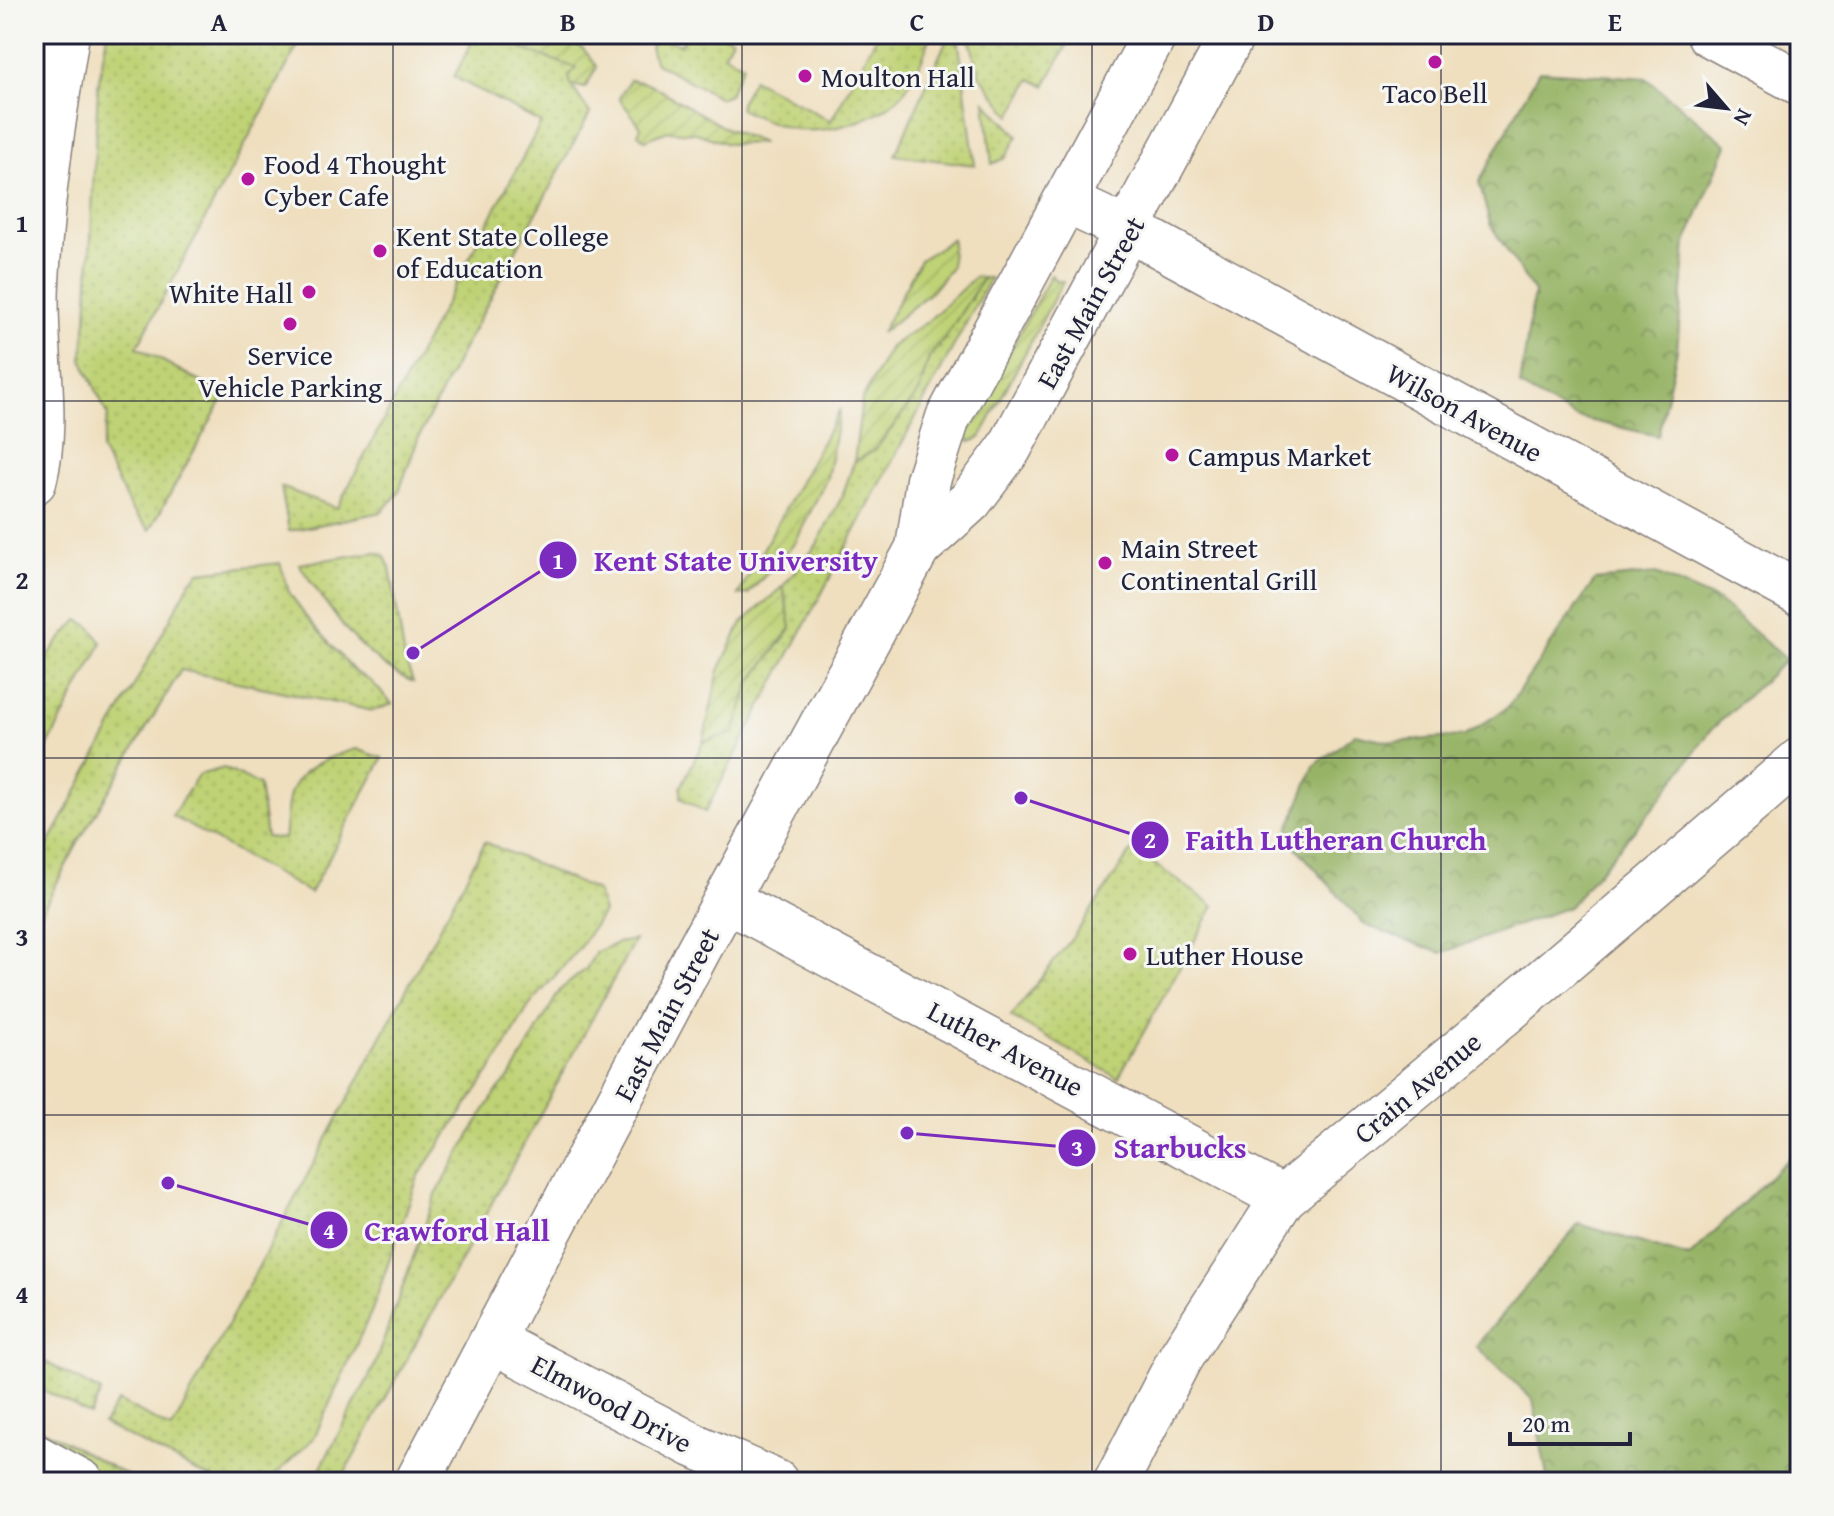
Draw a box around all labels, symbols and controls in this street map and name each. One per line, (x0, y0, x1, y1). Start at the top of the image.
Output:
text: A (211, 2, 228, 41)
text: B (560, 2, 576, 41)
text: C (910, 2, 924, 41)
text: D (1258, 2, 1274, 41)
text: E (1608, 2, 1622, 41)
marker: Taco Bell (1426, 53, 1444, 71)
place label: Moulton Hall (821, 56, 975, 97)
marker: Moulton Hall (796, 67, 814, 85)
north arrow (1686, 68, 1766, 148)
place label: Taco Bell (1382, 72, 1488, 113)
text: N (1726, 103, 1761, 132)
place label: Food 4 Thought Cyber Cafe (264, 143, 446, 216)
marker: Food 4 Thought Cyber Cafe (239, 170, 257, 188)
text: 1 (15, 203, 29, 242)
street label: East Main Street (1026, 208, 1154, 396)
place label: Kent State College of Education (396, 215, 609, 288)
marker: Kent State College of Education (371, 242, 389, 260)
place label: White Hall (169, 272, 293, 313)
marker: White Hall (300, 283, 318, 301)
marker: Service Vehicle Parking (281, 315, 299, 333)
place label: Service Vehicle Parking (198, 334, 382, 407)
street label: Wilson Avenue (1379, 352, 1551, 472)
place label: Campus Market (1188, 435, 1371, 476)
marker: Campus Market (1163, 446, 1181, 464)
place label: Main Street Continental Grill (1121, 527, 1317, 600)
callout: Kent State University (538, 533, 894, 587)
text: Kent State University (594, 538, 879, 582)
text: 1 (552, 543, 564, 578)
marker: Main Street Continental Grill (1096, 554, 1114, 572)
text: 2 (15, 560, 29, 599)
callout: Faith Lutheran Church (1130, 813, 1503, 867)
text: Faith Lutheran Church (1186, 817, 1487, 861)
text: 2 (1144, 822, 1156, 857)
text: 3 (15, 917, 29, 956)
street label: East Main Street (603, 920, 729, 1108)
place label: Luther House (1146, 934, 1304, 975)
marker: Luther House (1121, 945, 1139, 963)
street label: Luther Avenue (921, 990, 1091, 1106)
street label: Crain Avenue (1344, 1021, 1490, 1153)
callout: Starbucks (1057, 1121, 1263, 1175)
text: Starbucks (1113, 1125, 1247, 1169)
text: 3 (1071, 1130, 1083, 1165)
callout: Crawford Hall (309, 1203, 566, 1257)
text: Crawford Hall (364, 1208, 550, 1252)
text: 4 (323, 1213, 335, 1248)
text: 4 (15, 1274, 29, 1313)
street label: Elmwood Drive (524, 1343, 700, 1463)
scale bar (1510, 1396, 1630, 1446)
text: 20 m (1522, 1406, 1570, 1441)

